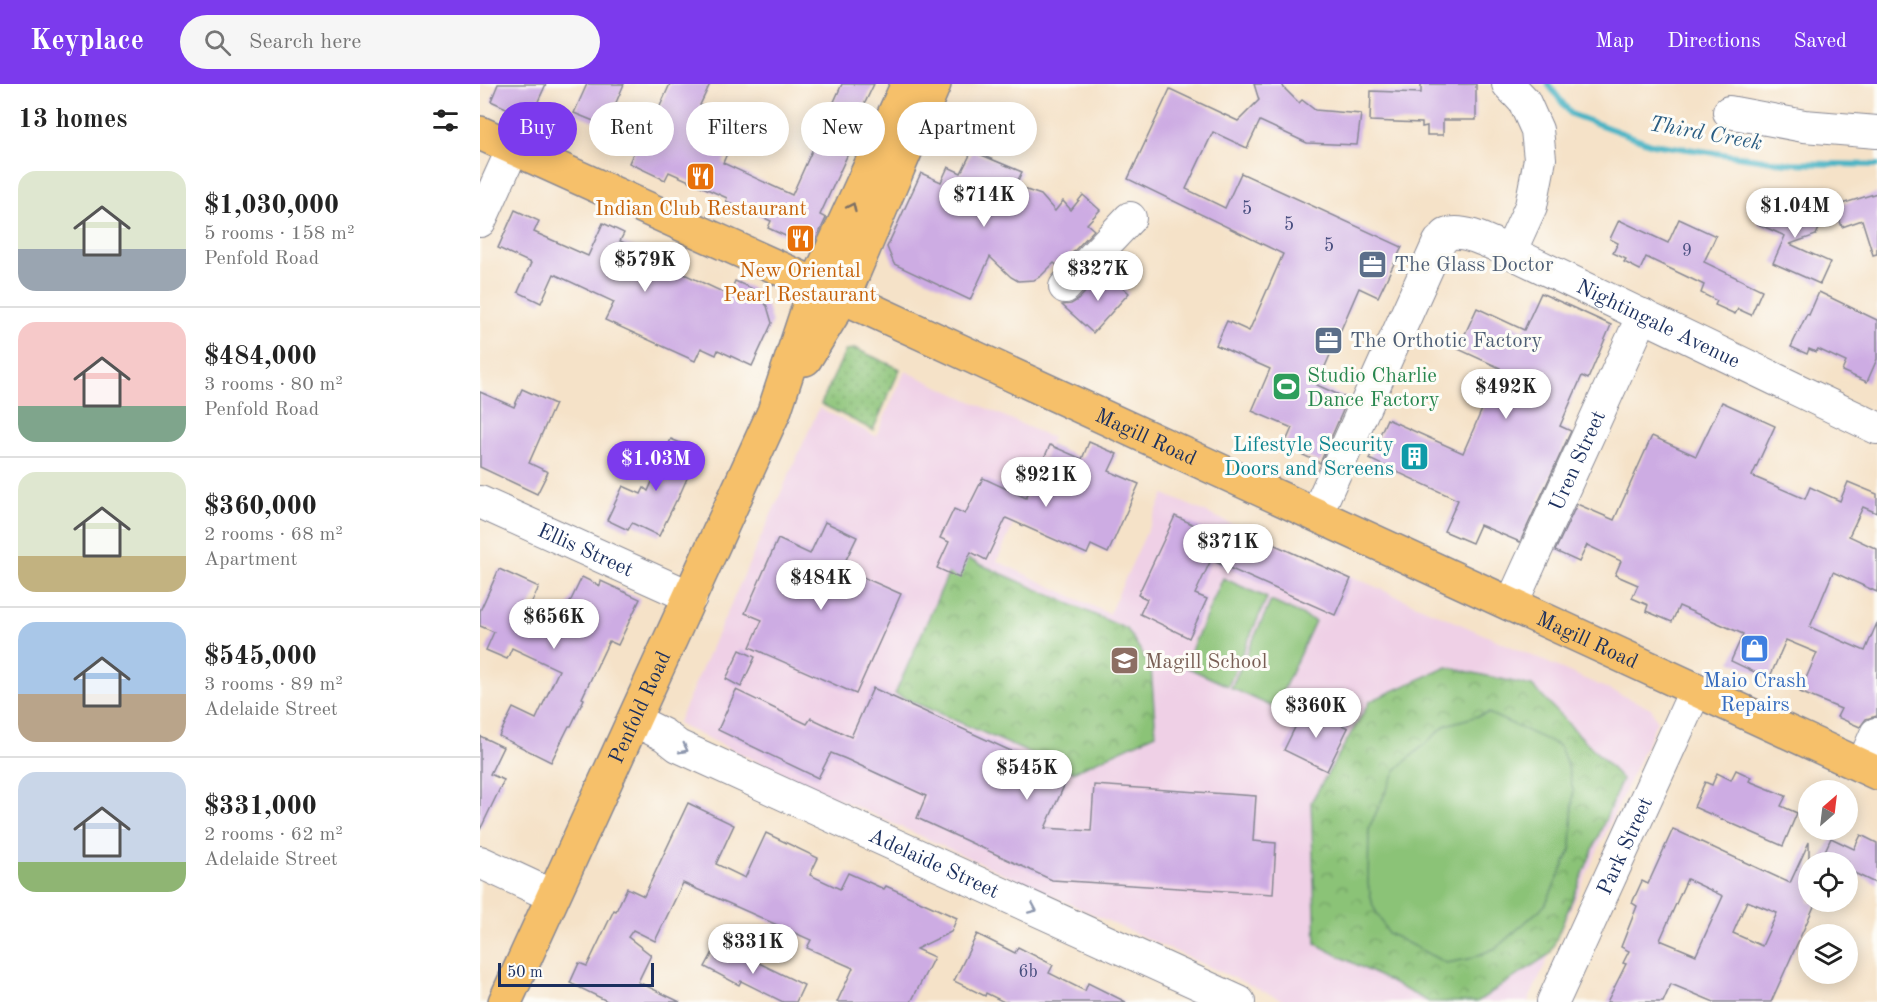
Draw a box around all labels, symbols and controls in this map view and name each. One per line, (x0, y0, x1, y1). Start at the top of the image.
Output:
search box (180, 15, 600, 69)
icon: search (201, 26, 234, 59)
text: Keyplace (30, 28, 144, 56)
text: Search here (249, 31, 361, 53)
text: Map (1595, 31, 1634, 52)
text: Directions (1667, 31, 1761, 52)
text: Saved (1794, 31, 1847, 52)
chip: Buy (498, 102, 577, 156)
chip: Rent (589, 102, 674, 156)
chip: Filters (686, 102, 789, 156)
chip: New (801, 102, 885, 156)
chip: Apartment (897, 102, 1037, 156)
icon: filters (429, 104, 462, 137)
text: 13 homes (18, 107, 127, 133)
water label: Third Creek (1648, 113, 1764, 155)
restaurant icon: Indian Club Restaurant (685, 161, 717, 193)
pin: $714K (942, 177, 1026, 228)
text: $714K (953, 186, 1015, 206)
pin: $1.04M (1746, 188, 1844, 239)
text: $1,030,000 (204, 193, 339, 219)
icon: home (66, 195, 138, 267)
text: $1.04M (1760, 197, 1830, 217)
place label: Indian Club Restaurant (595, 199, 807, 220)
house number: 5 (1242, 200, 1252, 218)
one-way arrow (844, 202, 856, 213)
house number: 5 (1284, 216, 1294, 234)
restaurant icon: New Oriental Pearl Restaurant (784, 223, 816, 255)
text: 5 rooms · 158 m² (204, 224, 354, 244)
house number: 5 (1324, 237, 1334, 255)
pin: $579K (603, 242, 687, 293)
house number: 9 (1682, 242, 1692, 260)
office icon: The Glass Doctor (1357, 248, 1389, 280)
text: Penfold Road (204, 249, 319, 269)
text: $579K (614, 251, 676, 271)
pin: $327K (1056, 251, 1140, 302)
place label: The Glass Doctor (1394, 255, 1554, 276)
text: $327K (1067, 260, 1129, 280)
place label: New Oriental Pearl Restaurant (723, 261, 877, 306)
street label: Nightingale Avenue (1573, 276, 1743, 373)
office icon: The Orthotic Factory (1313, 324, 1345, 356)
place label: The Orthotic Factory (1350, 331, 1542, 352)
text: $484,000 (204, 344, 317, 370)
icon: home (66, 346, 138, 418)
place label: Studio Charlie Dance Factory (1307, 366, 1440, 411)
pin: $492K (1464, 369, 1548, 420)
sports icon: Studio Charlie Dance Factory (1270, 371, 1302, 403)
text: 3 rooms · 80 m² (204, 375, 343, 395)
text: $492K (1475, 378, 1537, 398)
text: Penfold Road (204, 400, 319, 420)
street label: Magill Road (1092, 406, 1199, 470)
street label: Uren Street (1546, 408, 1610, 514)
place label: Lifestyle Security Doors and Screens (1224, 435, 1394, 480)
building icon: Lifestyle Security Doors and Screens (1399, 440, 1431, 472)
pin: $1.03M (607, 441, 705, 492)
text: $1.03M (621, 450, 691, 470)
pin: $921K (1004, 457, 1088, 508)
text: $921K (1015, 466, 1077, 486)
text: $360,000 (204, 494, 317, 520)
icon: home (66, 496, 138, 568)
street label: Ellis Street (534, 520, 636, 582)
pin: $371K (1186, 524, 1270, 575)
text: 2 rooms · 68 m² (204, 525, 343, 545)
text: $371K (1197, 533, 1259, 553)
text: Apartment (204, 550, 298, 570)
pin: $484K (779, 560, 863, 611)
text: $484K (790, 569, 852, 589)
pin: $656K (512, 599, 596, 650)
text: $656K (523, 608, 585, 628)
street label: Magill Road (1533, 609, 1641, 673)
shop icon: Maio Crash Repairs (1739, 633, 1771, 665)
text: $545,000 (204, 644, 317, 670)
school or university icon: Magill School (1108, 645, 1140, 677)
icon: home (66, 646, 138, 718)
street label: Penfold Road (606, 648, 675, 767)
place label: Magill School (1145, 652, 1268, 673)
place label: Maio Crash Repairs (1703, 671, 1807, 716)
text: 3 rooms · 89 m² (204, 675, 343, 695)
pin: $360K (1274, 688, 1358, 739)
text: $360K (1285, 697, 1347, 717)
text: Adelaide Street (204, 700, 338, 720)
one-way arrow (678, 742, 688, 753)
pin: $545K (985, 750, 1069, 801)
text: $545K (996, 759, 1058, 779)
north arrow (1798, 780, 1858, 840)
map controls (1798, 780, 1858, 984)
text: $331,000 (204, 794, 317, 820)
street label: Park Street (1594, 794, 1657, 898)
icon: home (66, 796, 138, 868)
text: 2 rooms · 62 m² (204, 825, 343, 845)
street label: Adelaide Street (865, 826, 1002, 903)
text: Adelaide Street (204, 850, 338, 870)
button: locate (1798, 852, 1858, 912)
one-way arrow (1027, 902, 1038, 914)
pin: $331K (711, 924, 795, 975)
button: layers (1798, 924, 1858, 984)
text: $331K (722, 933, 784, 953)
scale bar (498, 960, 654, 988)
house number: 6b (1018, 963, 1038, 981)
text: 50 m (507, 965, 543, 981)

